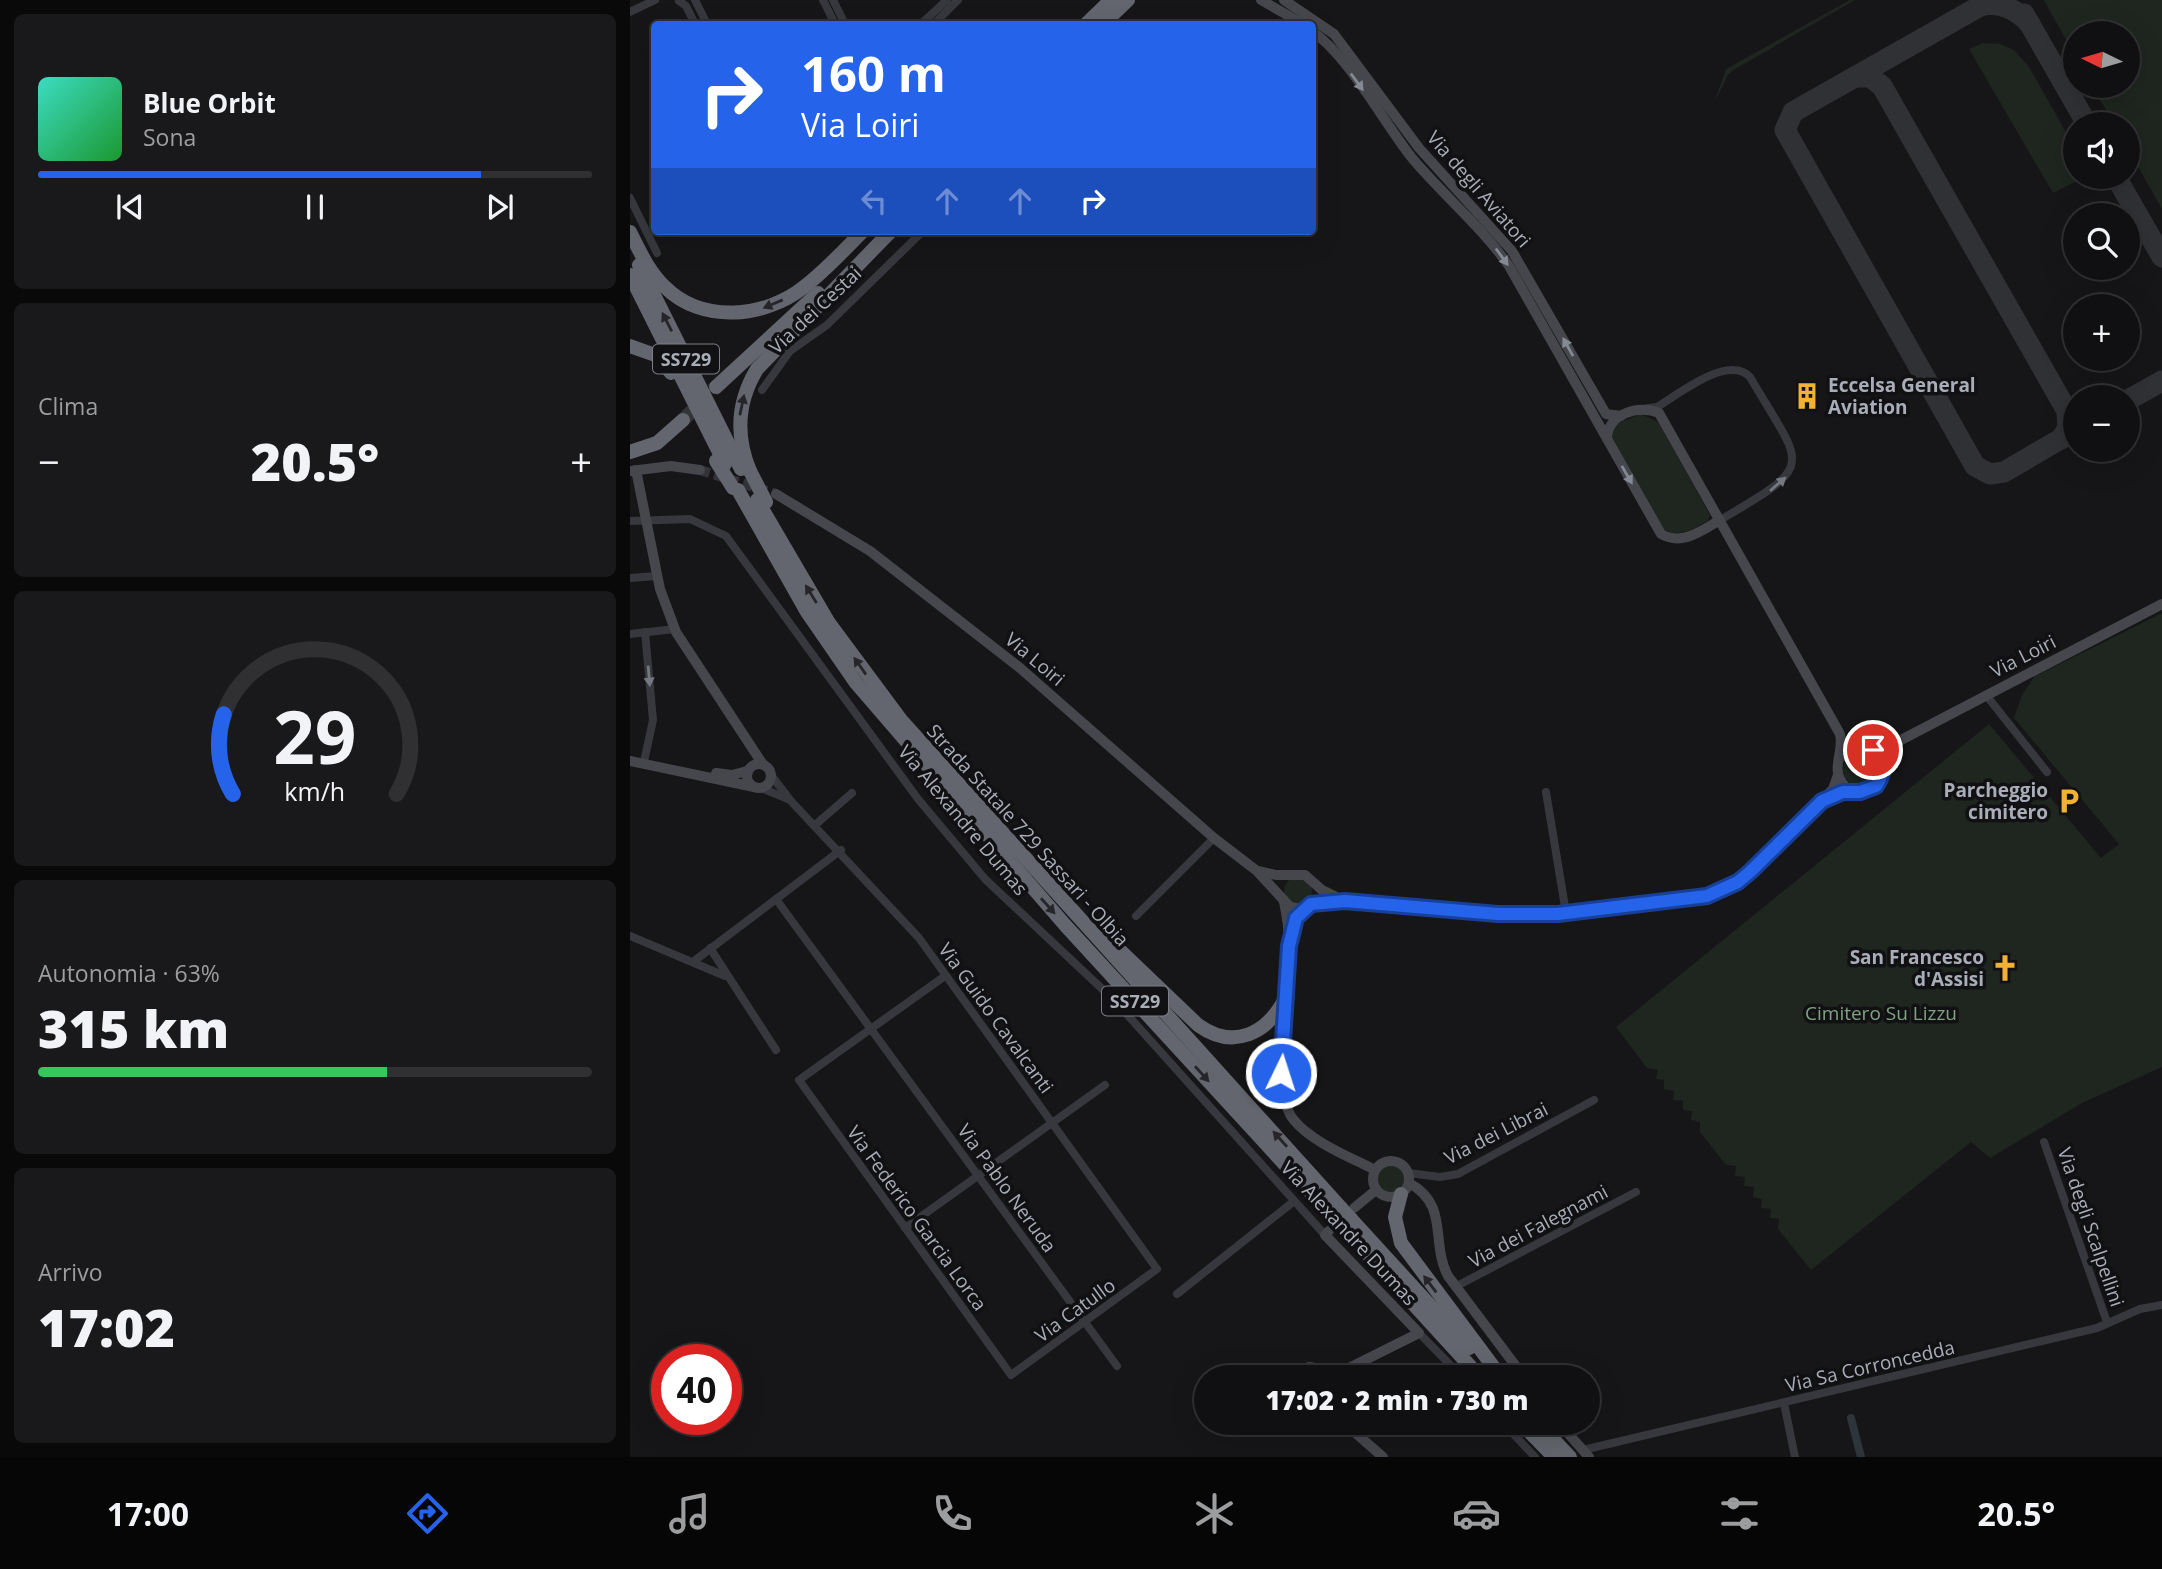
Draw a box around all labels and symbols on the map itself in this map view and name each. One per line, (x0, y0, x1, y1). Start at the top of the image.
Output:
north arrow (2063, 21, 2140, 98)
one-way arrow (1349, 73, 1363, 91)
street label: Via degli Aviatori (1421, 125, 1537, 253)
one-way arrow (1495, 248, 1509, 266)
street label: Via dei Cestai (763, 260, 867, 360)
one-way arrow (762, 299, 783, 310)
one-way arrow (662, 312, 673, 332)
one-way arrow (1562, 338, 1574, 357)
road number: SS729 (653, 344, 719, 374)
place label: Eccelsa General Aviation (1828, 372, 1976, 420)
building icon: Eccelsa General Aviation (1792, 381, 1822, 411)
one-way arrow (737, 393, 748, 415)
one-way arrow (1621, 466, 1633, 485)
one-way arrow (1769, 476, 1787, 492)
one-way arrow (805, 584, 818, 603)
street label: Via Loiri (1000, 626, 1070, 692)
street label: Via Loiri (1986, 628, 2060, 684)
one-way arrow (853, 657, 867, 675)
one-way arrow (644, 665, 655, 687)
street label: Strada Statale 729 Sassari - Olbia (921, 718, 1135, 952)
pin (1843, 720, 1903, 780)
street label: Via Alexandre Dumas (892, 739, 1034, 901)
place label: Parcheggio cimitero (1943, 777, 2048, 825)
parking icon: Parcheggio cimitero (2054, 786, 2084, 816)
one-way arrow (1040, 897, 1056, 914)
street label: Via Guido Cavalcanti (933, 937, 1059, 1099)
place label: San Francesco d'Assisi (1850, 944, 1984, 992)
church icon: San Francesco d'Assisi (1990, 953, 2020, 983)
road number: SS729 (1102, 986, 1168, 1016)
park label: Cimitero Su Lizzu (1805, 1000, 1957, 1026)
position arrow (1244, 1036, 1318, 1110)
one-way arrow (1193, 1065, 1209, 1082)
street label: Via dei Librai (1440, 1096, 1552, 1170)
street label: Via Pablo Neruda (952, 1118, 1062, 1258)
street label: Via Federico Garcia Lorca (841, 1120, 993, 1316)
one-way arrow (1272, 1131, 1288, 1148)
street label: Via degli Scalpellini (2052, 1144, 2130, 1310)
street label: Via Alexandre Dumas (1275, 1155, 1423, 1311)
street label: Via dei Falegnami (1464, 1178, 1612, 1274)
street label: Via Catullo (1029, 1272, 1121, 1348)
one-way arrow (1423, 1274, 1437, 1293)
street label: Via Sa Corroncedda (1783, 1334, 1957, 1398)
speed limit sign: 40 (651, 1344, 742, 1435)

